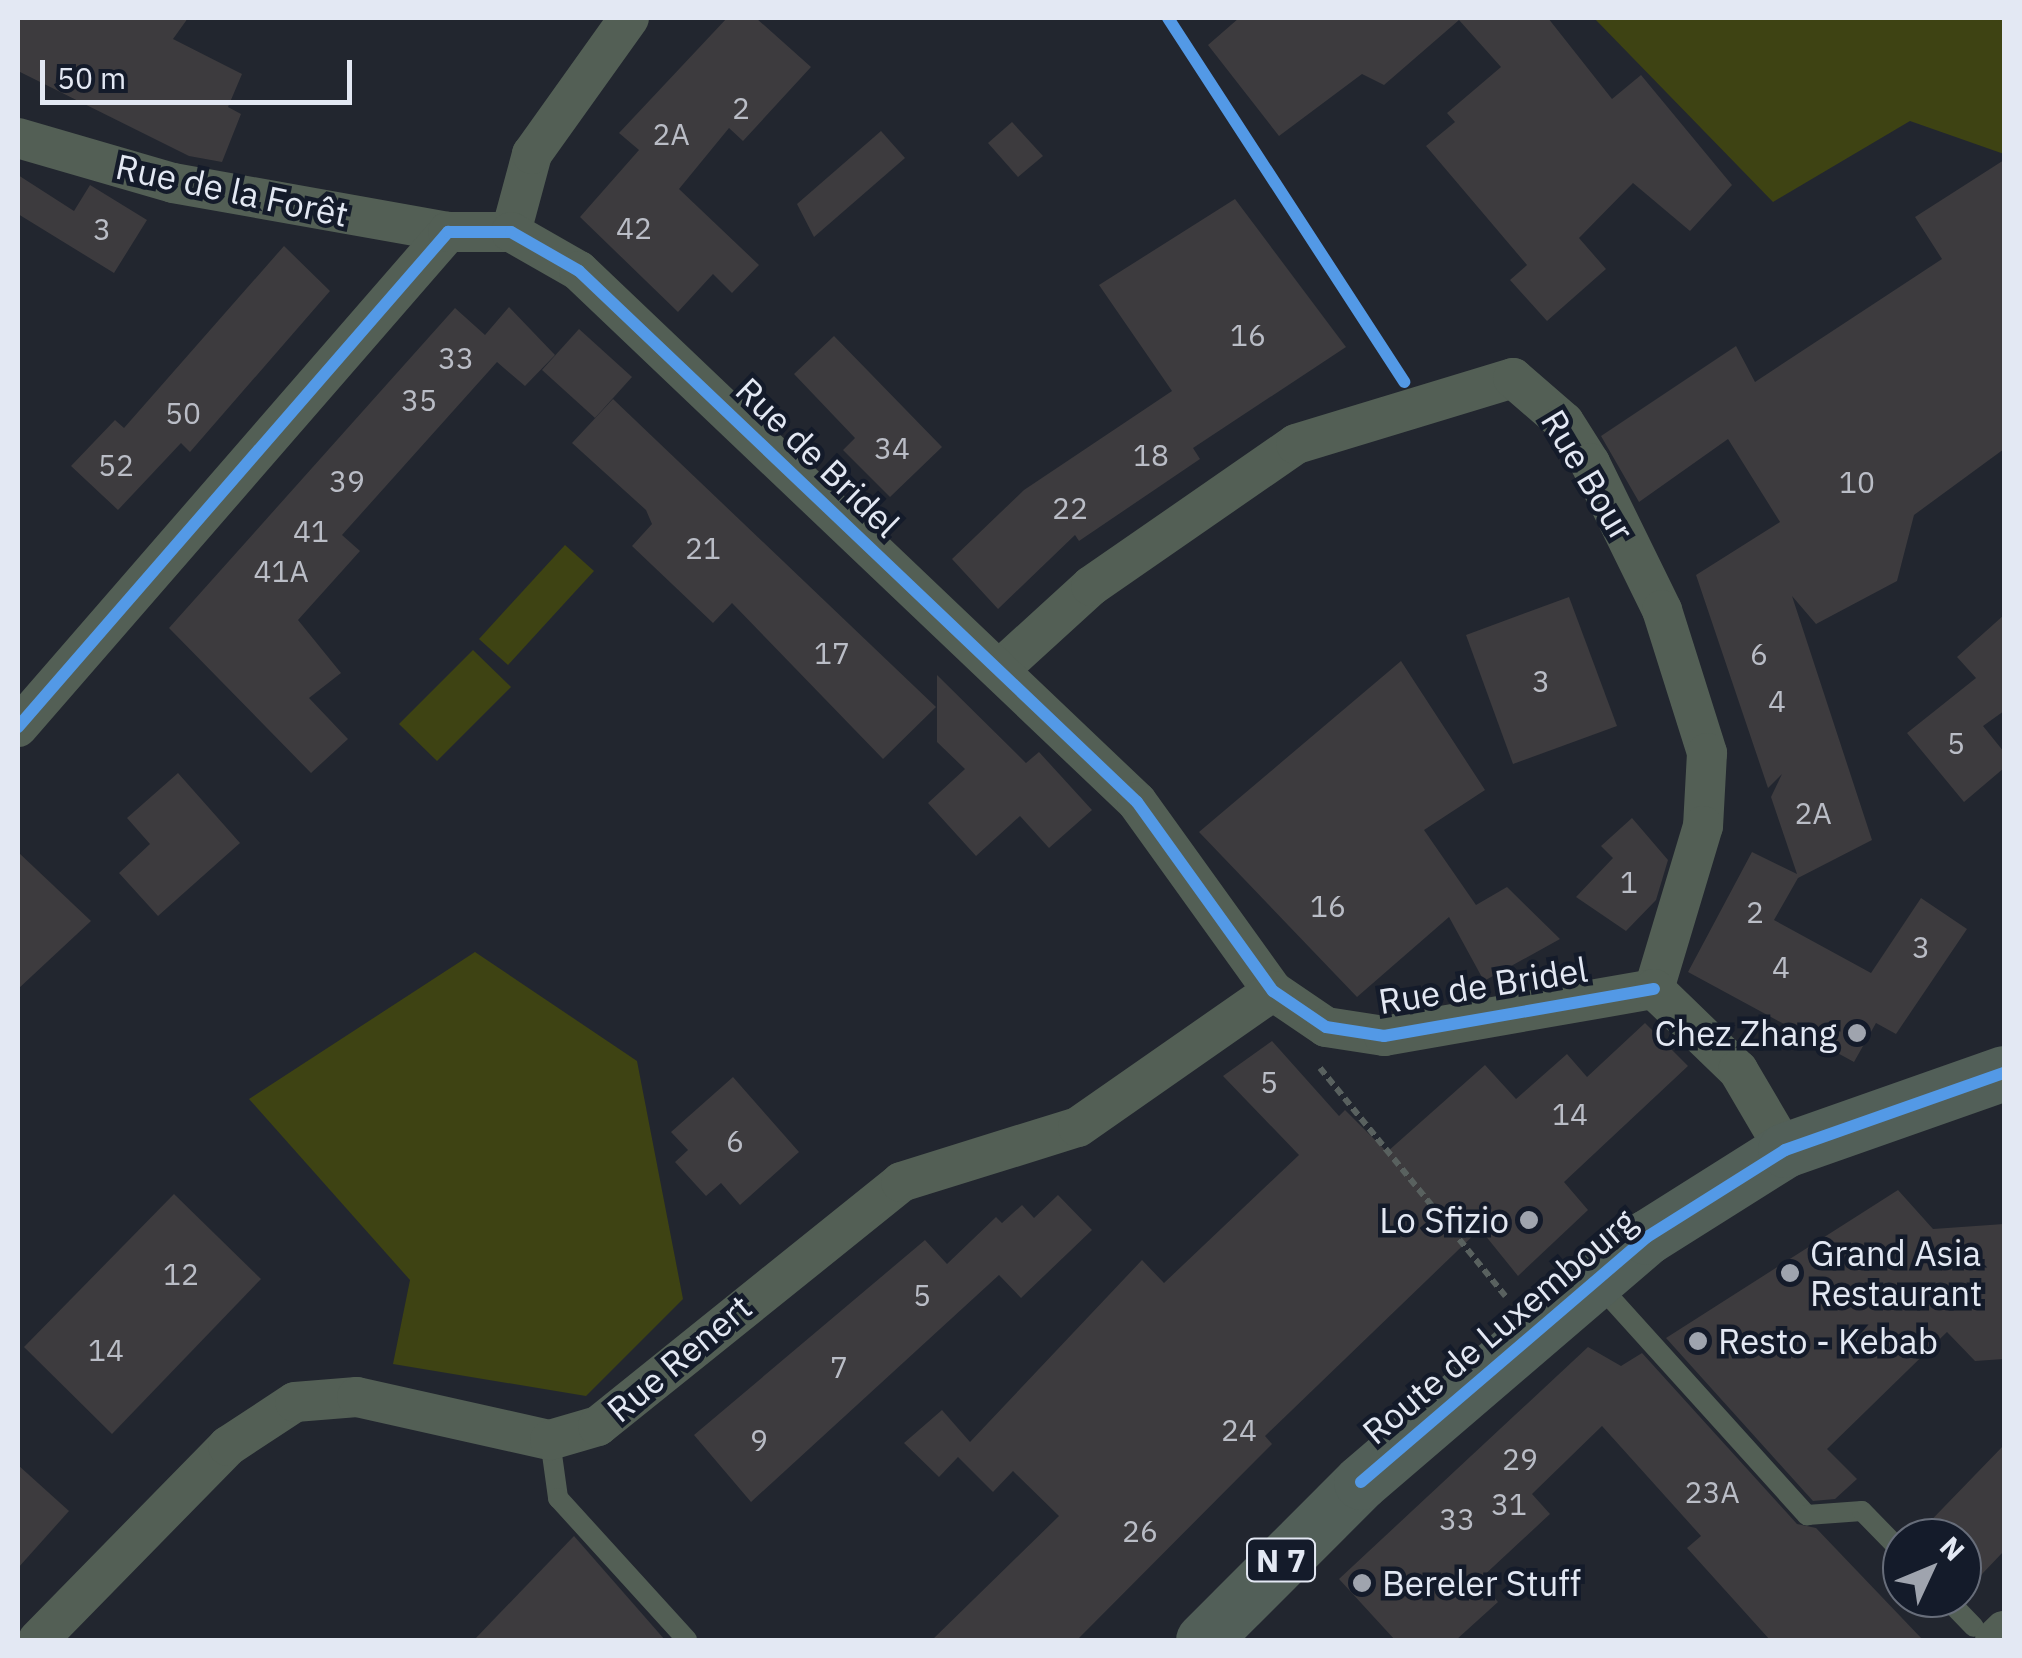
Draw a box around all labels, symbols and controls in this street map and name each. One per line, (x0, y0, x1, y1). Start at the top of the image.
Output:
scale bar (45, 40, 358, 102)
text: 50 m (57, 58, 126, 97)
house number: 2 (732, 90, 750, 126)
house number: 2A (652, 116, 690, 152)
street label: Rue de la Forêt (112, 145, 352, 235)
house number: 42 (616, 210, 652, 246)
house number: 3 (93, 211, 111, 247)
house number: 16 (1230, 317, 1266, 353)
house number: 33 (438, 340, 474, 376)
street label: Rue de Bridel (728, 369, 908, 545)
house number: 35 (401, 382, 437, 418)
house number: 50 (165, 395, 201, 431)
street label: Rue Bour (1533, 402, 1643, 548)
house number: 34 (874, 430, 910, 466)
house number: 18 (1133, 437, 1169, 473)
house number: 52 (98, 447, 134, 483)
house number: 39 (329, 463, 365, 499)
house number: 10 (1839, 464, 1875, 500)
house number: 22 (1052, 490, 1088, 526)
house number: 41 (293, 513, 329, 549)
house number: 21 (685, 530, 721, 566)
house number: 41A (253, 553, 309, 589)
house number: 17 (814, 635, 850, 671)
house number: 6 (1750, 636, 1768, 672)
house number: 3 (1532, 663, 1550, 699)
house number: 4 (1768, 683, 1786, 719)
house number: 5 (1947, 725, 1965, 761)
house number: 2A (1794, 795, 1832, 831)
house number: 1 (1620, 864, 1638, 900)
house number: 16 (1310, 888, 1346, 924)
house number: 2 (1746, 894, 1764, 930)
house number: 3 (1912, 929, 1930, 965)
street label: Rue de Bridel (1376, 948, 1590, 1022)
house number: 4 (1772, 949, 1790, 985)
place label: Chez Zhang (1655, 1012, 1837, 1054)
marker: Chez Zhang (1846, 1022, 1868, 1044)
house number: 5 (1260, 1064, 1278, 1100)
house number: 14 (1552, 1096, 1588, 1132)
house number: 6 (726, 1123, 744, 1159)
place label: Lo Sfizio (1379, 1199, 1509, 1241)
street label: Route de Luxembourg (1354, 1200, 1644, 1452)
marker: Lo Sfizio (1518, 1209, 1540, 1231)
place label: Grand Asia Restaurant (1810, 1232, 1982, 1314)
house number: 12 (163, 1256, 199, 1292)
marker: Grand Asia Restaurant (1779, 1262, 1801, 1284)
house number: 5 (913, 1277, 931, 1313)
street label: Rue Renert (598, 1286, 760, 1430)
place label: Resto - Kebab (1718, 1320, 1938, 1362)
marker: Resto - Kebab (1687, 1330, 1709, 1352)
house number: 14 (88, 1332, 124, 1368)
house number: 7 (830, 1349, 848, 1385)
house number: 24 (1221, 1412, 1257, 1448)
house number: 9 (750, 1422, 768, 1458)
house number: 29 (1502, 1441, 1538, 1477)
house number: 23A (1684, 1474, 1740, 1510)
house number: 31 (1491, 1486, 1527, 1522)
house number: 33 (1439, 1501, 1475, 1537)
house number: 26 (1122, 1513, 1158, 1549)
north arrow (1882, 1518, 1982, 1618)
text: N (1932, 1528, 1973, 1568)
road number: N 7 (1246, 1533, 1316, 1587)
place label: Bereler Stuff (1382, 1562, 1581, 1604)
marker: Bereler Stuff (1351, 1572, 1373, 1594)

